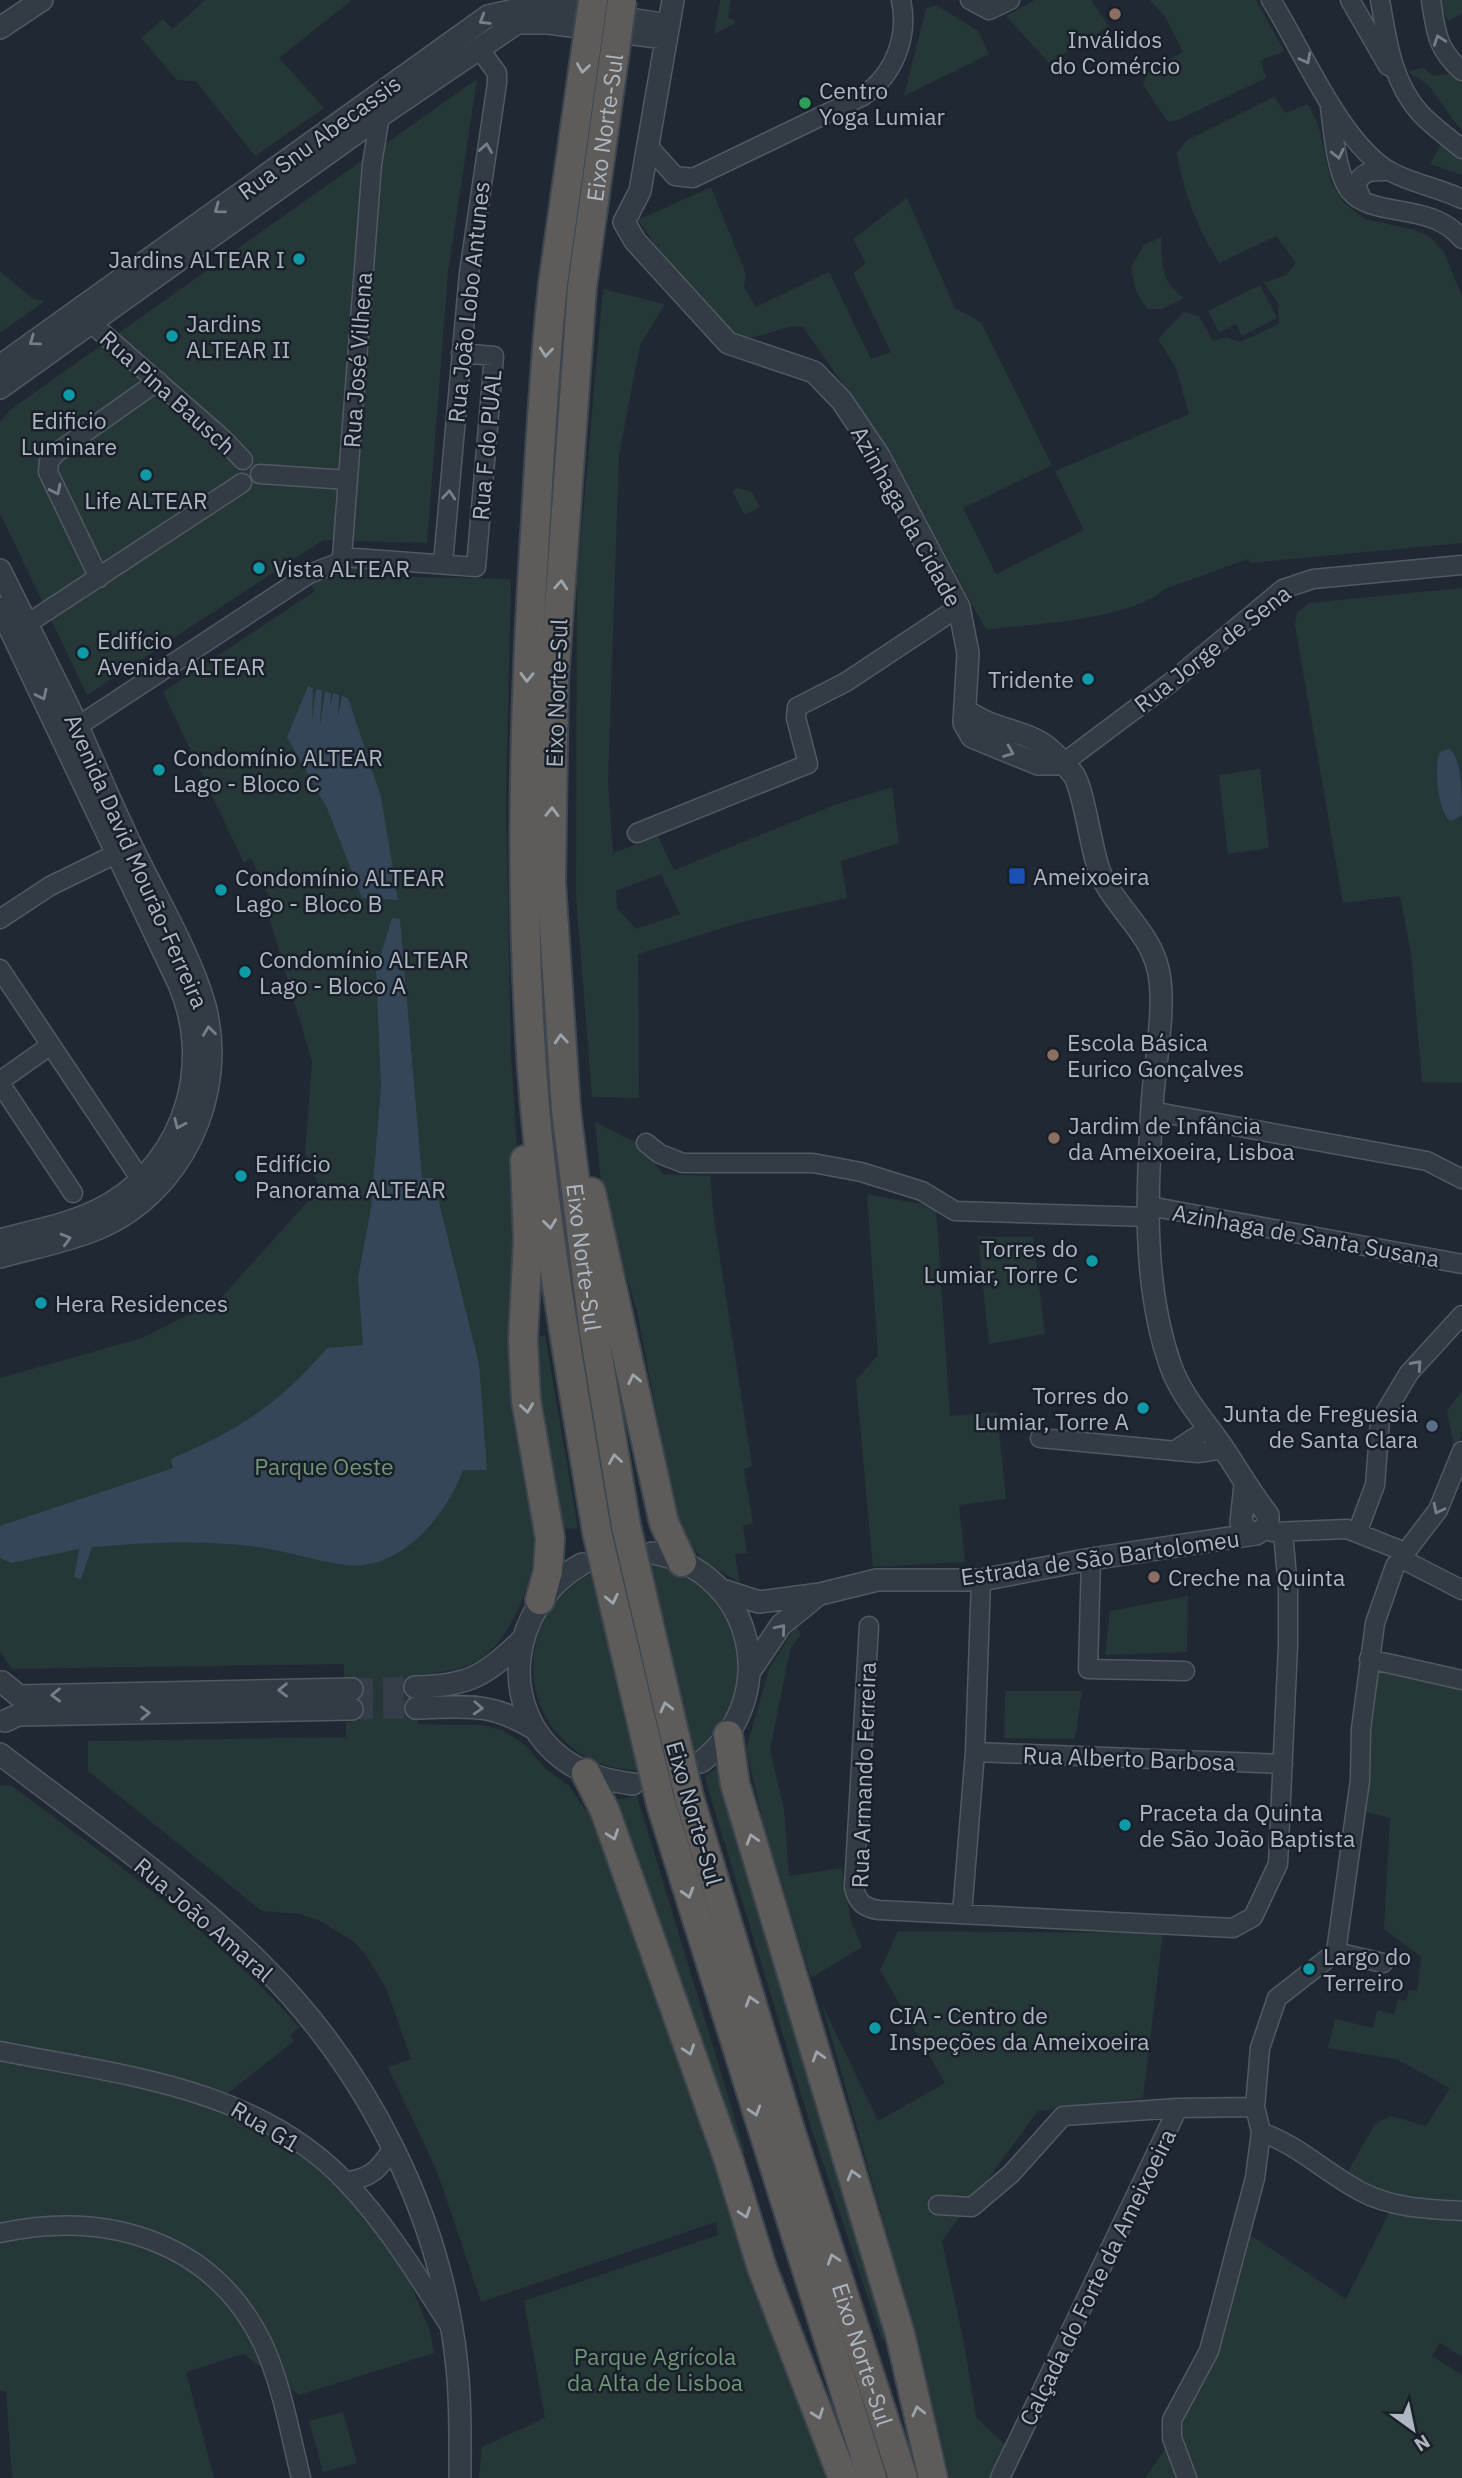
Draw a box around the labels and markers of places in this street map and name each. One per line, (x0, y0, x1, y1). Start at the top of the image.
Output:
marker: Inválidos do Comércio (1107, 6, 1123, 22)
place label: Inválidos do Comércio (1050, 24, 1180, 80)
place label: Centro Yoga Lumiar (819, 75, 946, 131)
marker: Centro Yoga Lumiar (797, 95, 813, 111)
place label: Jardins ALTEAR I (109, 244, 285, 274)
marker: Jardins ALTEAR I (291, 251, 307, 267)
place label: Jardins ALTEAR II (186, 308, 291, 364)
marker: Jardins ALTEAR II (164, 328, 180, 344)
marker: Edificio Luminare (61, 387, 77, 403)
place label: Edificio Luminare (21, 405, 117, 461)
marker: Life ALTEAR (138, 467, 154, 483)
place label: Life ALTEAR (84, 485, 208, 515)
place label: Vista ALTEAR (273, 553, 410, 583)
marker: Vista ALTEAR (251, 560, 267, 576)
place label: Edifício Avenida ALTEAR (97, 625, 266, 681)
marker: Edifício Avenida ALTEAR (75, 645, 91, 661)
place label: Tridente (988, 664, 1074, 694)
marker: Tridente (1080, 671, 1096, 687)
place label: Condomínio ALTEAR Lago - Bloco C (173, 742, 383, 798)
marker: Condomínio ALTEAR Lago - Bloco C (151, 762, 167, 778)
place label: Ameixoeira (1033, 861, 1149, 891)
place label: Condomínio ALTEAR Lago - Bloco B (235, 862, 445, 918)
marker: Ameixoeira (1007, 866, 1027, 886)
marker: Condomínio ALTEAR Lago - Bloco B (213, 882, 229, 898)
place label: Condomínio ALTEAR Lago - Bloco A (259, 944, 469, 1000)
marker: Condomínio ALTEAR Lago - Bloco A (237, 964, 253, 980)
place label: Escola Básica Eurico Gonçalves (1067, 1027, 1244, 1083)
marker: Escola Básica Eurico Gonçalves (1045, 1047, 1061, 1063)
place label: Jardim de Infância da Ameixoeira, Lisboa (1068, 1110, 1294, 1166)
marker: Jardim de Infância da Ameixoeira, Lisboa (1046, 1130, 1062, 1146)
place label: Edifício Panorama ALTEAR (255, 1148, 446, 1204)
marker: Edifício Panorama ALTEAR (233, 1168, 249, 1184)
place label: Torres do Lumiar, Torre C (924, 1233, 1078, 1289)
marker: Torres do Lumiar, Torre C (1084, 1253, 1100, 1269)
place label: Hera Residences (55, 1288, 228, 1318)
marker: Hera Residences (33, 1295, 49, 1311)
place label: Torres do Lumiar, Torre A (974, 1380, 1129, 1436)
place label: Junta de Freguesia de Santa Clara (1223, 1398, 1418, 1454)
marker: Torres do Lumiar, Torre A (1135, 1400, 1151, 1416)
marker: Junta de Freguesia de Santa Clara (1424, 1418, 1440, 1434)
place label: Creche na Quinta (1168, 1562, 1345, 1592)
marker: Creche na Quinta (1146, 1569, 1162, 1585)
place label: Praceta da Quinta de São João Baptista (1139, 1797, 1355, 1853)
marker: Praceta da Quinta de São João Baptista (1117, 1817, 1133, 1833)
place label: Largo do Terreiro (1323, 1941, 1411, 1997)
marker: Largo do Terreiro (1301, 1961, 1317, 1977)
place label: CIA - Centro de Inspeções da Ameixoeira (889, 2000, 1150, 2056)
marker: CIA - Centro de Inspeções da Ameixoeira (867, 2020, 883, 2036)

